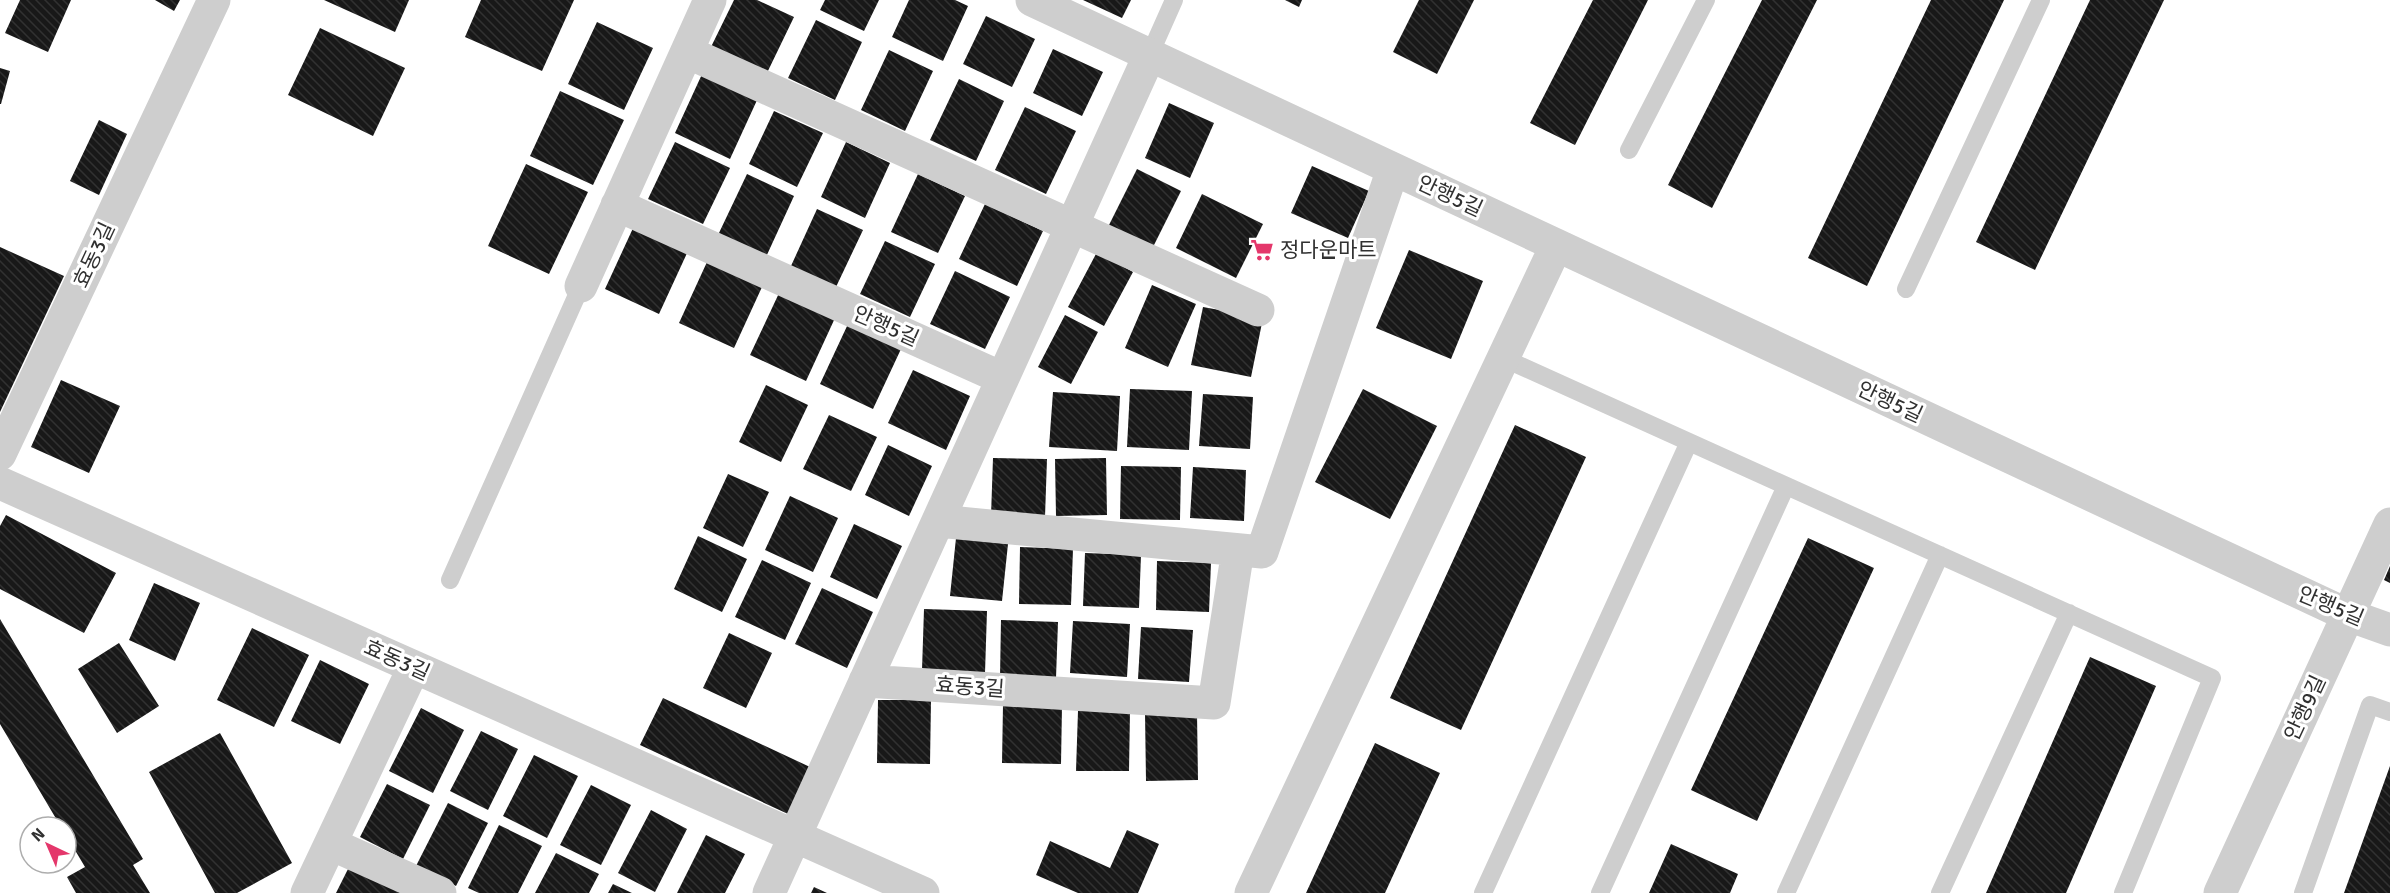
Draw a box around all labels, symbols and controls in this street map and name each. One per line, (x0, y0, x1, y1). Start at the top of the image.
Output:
street label: 안행5길 (1413, 170, 1487, 222)
street label: 효동3길 (68, 218, 120, 292)
supermarket icon: 정다운마트 (1249, 237, 1275, 263)
place label: 정다운마트 (1280, 237, 1377, 263)
street label: 안행5길 (849, 300, 923, 352)
street label: 안행5길 (1853, 376, 1927, 428)
street label: 안행5길 (2294, 580, 2368, 632)
street label: 효동3길 (360, 634, 434, 686)
street label: 안행9길 (2279, 671, 2331, 745)
street label: 효동3길 (935, 672, 1005, 702)
north arrow (18, 815, 78, 875)
text: N (27, 824, 49, 846)

